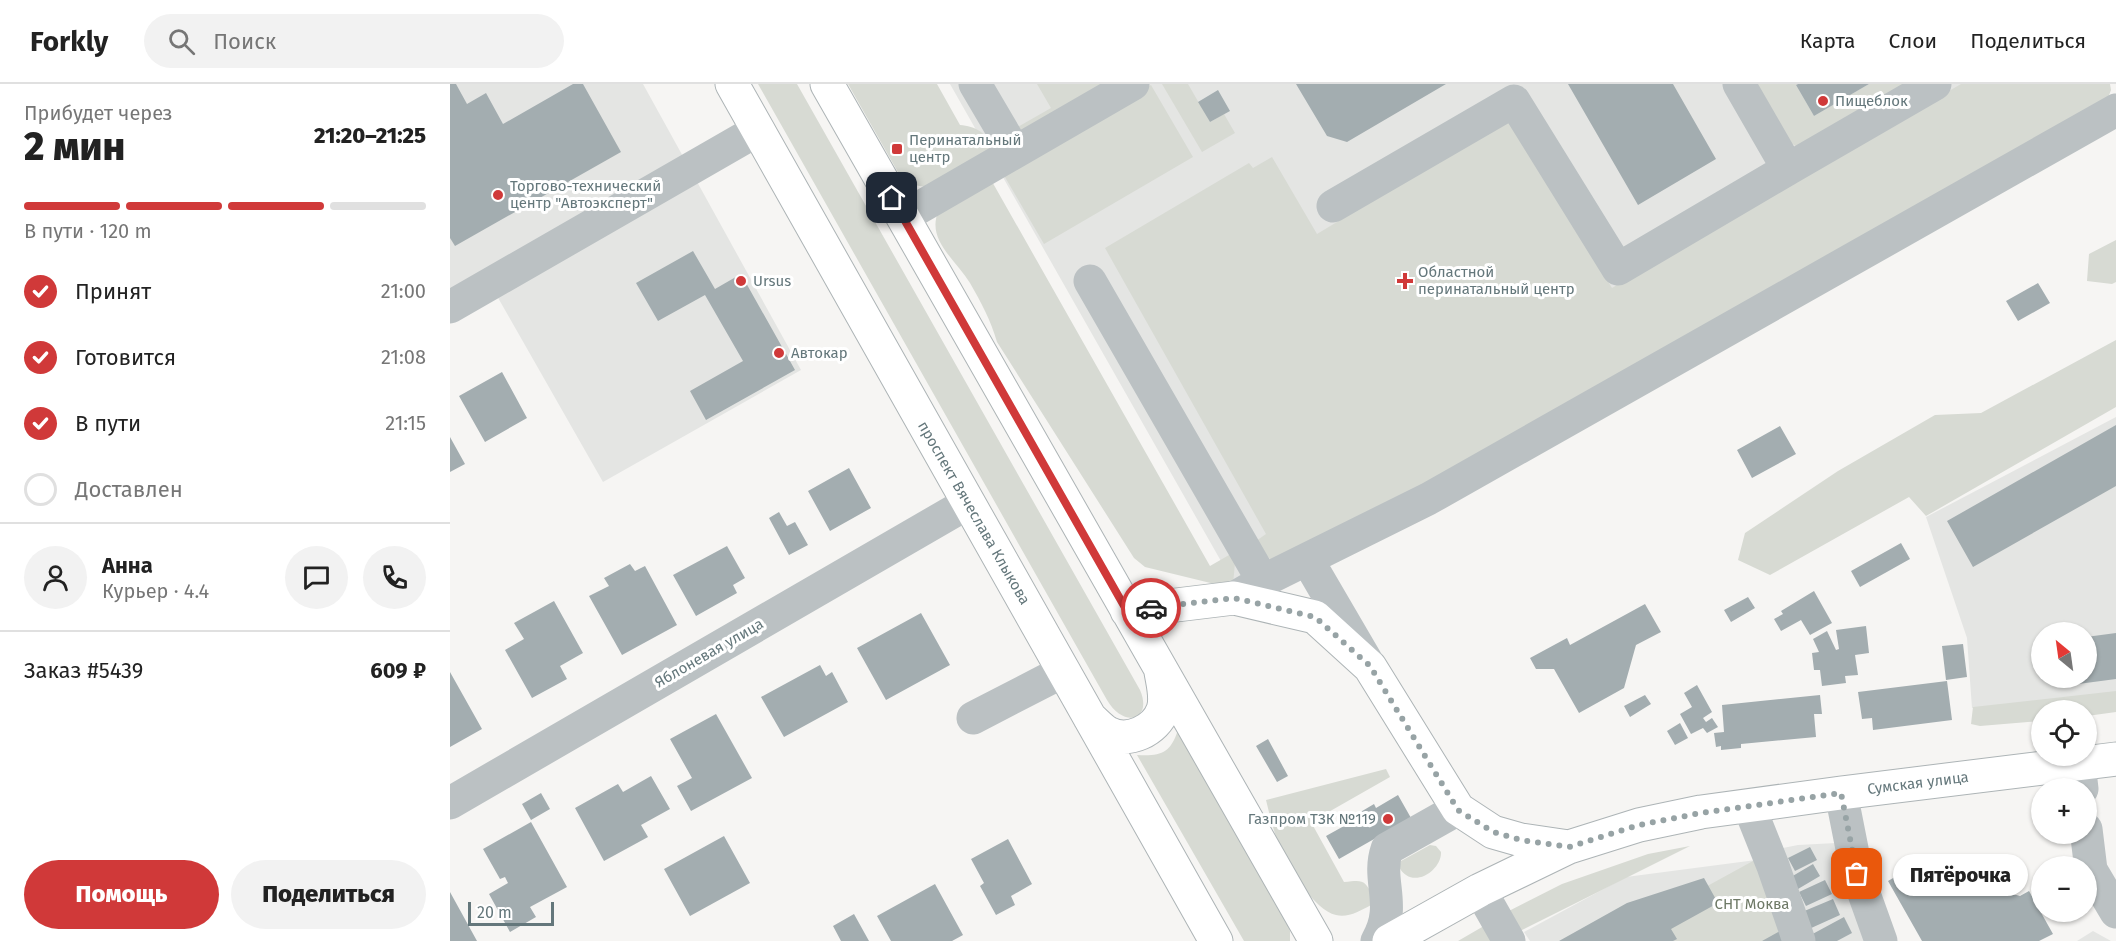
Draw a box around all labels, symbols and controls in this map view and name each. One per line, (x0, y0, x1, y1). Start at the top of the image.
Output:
search box (144, 14, 564, 68)
text: Forkly (30, 25, 108, 58)
icon: search (165, 25, 198, 58)
text: Поиск (213, 28, 276, 55)
text: Карта (1800, 28, 1856, 54)
text: Слои (1889, 28, 1937, 54)
text: Поделиться (1970, 28, 2086, 54)
place label: Пищеблок (1835, 92, 1908, 110)
marker: Пищеблок (1816, 94, 1830, 108)
text: Прибудет через (24, 101, 173, 125)
text: 21:20–21:25 (314, 122, 426, 149)
text: 2 мин (24, 124, 125, 170)
place label: Перинатальный центр (909, 131, 1022, 166)
marker: Перинатальный центр (890, 142, 904, 156)
pin (866, 172, 917, 223)
place label: Торгово-технический центр "Автоэксперт" (510, 177, 661, 212)
icon: home (875, 181, 908, 214)
marker: Торгово-технический центр "Автоэксперт" (491, 188, 505, 202)
text: В пути · 120 m (24, 219, 152, 243)
place label: Областной перинатальный центр (1418, 263, 1575, 298)
place label: Ursus (753, 272, 791, 290)
marker: Областной перинатальный центр (1396, 272, 1414, 290)
marker: Ursus (734, 274, 748, 288)
icon: check (24, 275, 57, 308)
text: Принят (75, 278, 151, 305)
text: 21:00 (381, 279, 426, 303)
icon: check (24, 341, 57, 374)
text: Готовится (75, 344, 176, 371)
place label: Автокар (791, 344, 848, 362)
text: 21:08 (381, 345, 426, 369)
marker: Автокар (772, 346, 786, 360)
icon: check (24, 407, 57, 440)
text: В пути (75, 410, 141, 437)
text: 21:15 (385, 411, 426, 435)
street label: проспект Вячеслава Клыкова (914, 418, 1034, 608)
text: Доставлен (75, 476, 183, 503)
button: person (24, 546, 87, 609)
button: chat (285, 546, 348, 609)
button: phone (363, 546, 426, 609)
text: Анна (102, 552, 153, 579)
courier (1121, 578, 1181, 638)
text: Курьер · 4.4 (102, 579, 209, 603)
icon: car (1135, 592, 1168, 625)
street label: Яблоневая улица (651, 615, 767, 691)
north arrow (2031, 622, 2097, 688)
map controls (2031, 622, 2097, 922)
text: Заказ #5439 (24, 657, 143, 684)
text: 609 ₽ (370, 657, 426, 684)
button: locate (2031, 700, 2097, 766)
street label: Сумская улица (1866, 768, 1970, 798)
button: + (2031, 778, 2097, 844)
place label: Газпром ТЗК №119 (1248, 810, 1376, 828)
marker: Газпром ТЗК №119 (1381, 812, 1395, 826)
pin (1831, 848, 1882, 899)
callout: Пятёрочка (1893, 853, 2028, 895)
button: − (2031, 856, 2097, 922)
icon: bag (1840, 857, 1873, 890)
button: Помощь (24, 860, 219, 929)
button: Поделиться (231, 860, 426, 929)
text: Пятёрочка (1910, 863, 2011, 887)
park label: СНТ Моква (1714, 895, 1790, 913)
scale bar (468, 899, 554, 926)
text: 20 m (477, 903, 512, 922)

